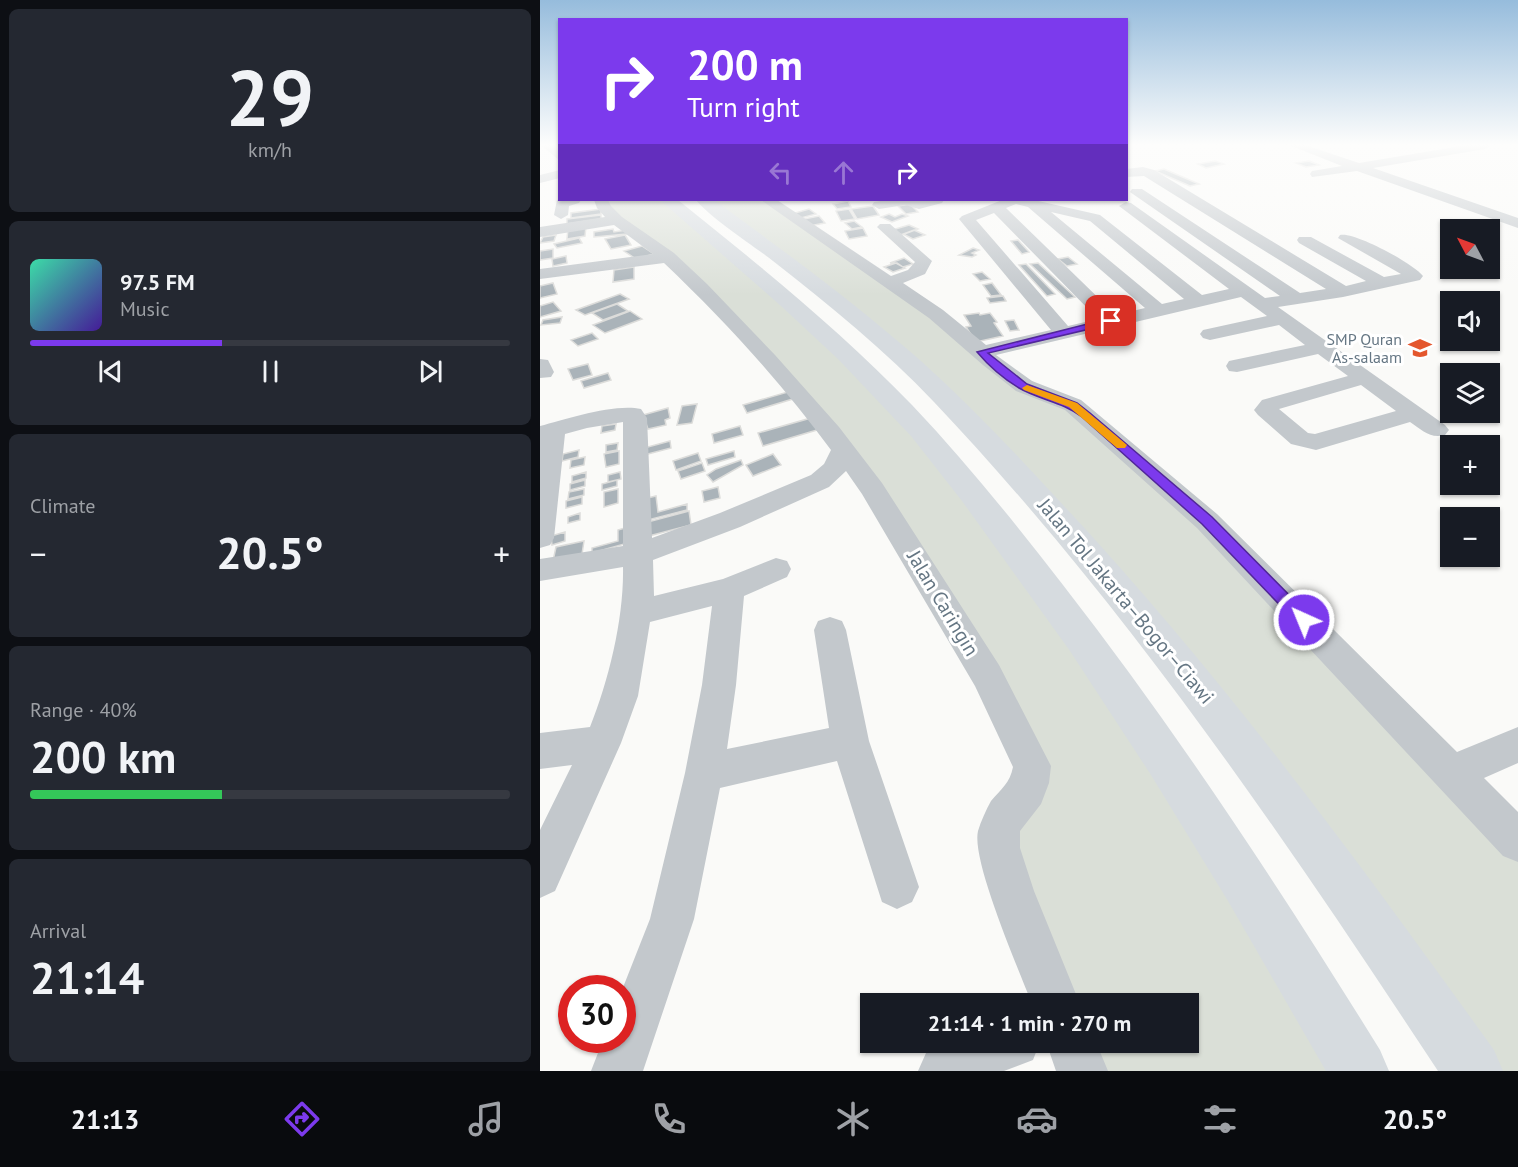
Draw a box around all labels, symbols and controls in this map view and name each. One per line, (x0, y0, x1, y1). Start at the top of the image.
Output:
text: 200 m (687, 37, 803, 92)
icon: right (588, 42, 666, 120)
text: 29 (226, 47, 314, 148)
text: Turn right (687, 90, 800, 124)
text: km/h (248, 137, 292, 163)
icon: left (764, 156, 797, 189)
icon: ahead (827, 156, 860, 189)
icon: right (890, 156, 923, 189)
north arrow (1440, 219, 1500, 279)
map controls (1440, 219, 1500, 567)
text: 97.5 FM (120, 268, 195, 296)
button: sound (1440, 291, 1500, 351)
pin (1085, 295, 1136, 346)
text: Music (120, 296, 169, 322)
icon: arrive (1094, 304, 1127, 337)
place label: SMP Quran As-salaam (1327, 329, 1402, 367)
school or university icon: SMP Quran As-salaam (1407, 335, 1433, 361)
icon: previous (94, 355, 127, 388)
icon: pause (254, 355, 287, 388)
icon: next (414, 355, 447, 388)
button: layers (1440, 363, 1500, 423)
button: + (1440, 435, 1500, 495)
street label: Jalan Tol Jakarta–Bogor–Ciawi (1032, 492, 1220, 709)
text: Climate (30, 493, 96, 519)
button: − (1440, 507, 1500, 567)
text: 20.5° (216, 523, 324, 581)
text: − (30, 532, 47, 575)
text: + (493, 532, 510, 575)
street label: Jalan Caringin (901, 544, 985, 661)
position arrow (1272, 588, 1336, 652)
text: Range · 40% (30, 697, 137, 723)
text: 200 km (30, 727, 176, 785)
text: Arrival (30, 918, 86, 944)
text: 21:14 (30, 948, 144, 1006)
speed limit sign: 30 (558, 975, 636, 1053)
text: 21:14 · 1 min · 270 m (928, 1009, 1131, 1037)
icon: directions (281, 1098, 323, 1140)
icon: music (465, 1098, 507, 1140)
icon: phone (648, 1098, 690, 1140)
icon: climate (832, 1098, 874, 1140)
icon: car (1016, 1098, 1058, 1140)
icon: filters (1199, 1098, 1241, 1140)
text: 21:13 (71, 1102, 139, 1136)
text: 20.5° (1383, 1102, 1447, 1136)

